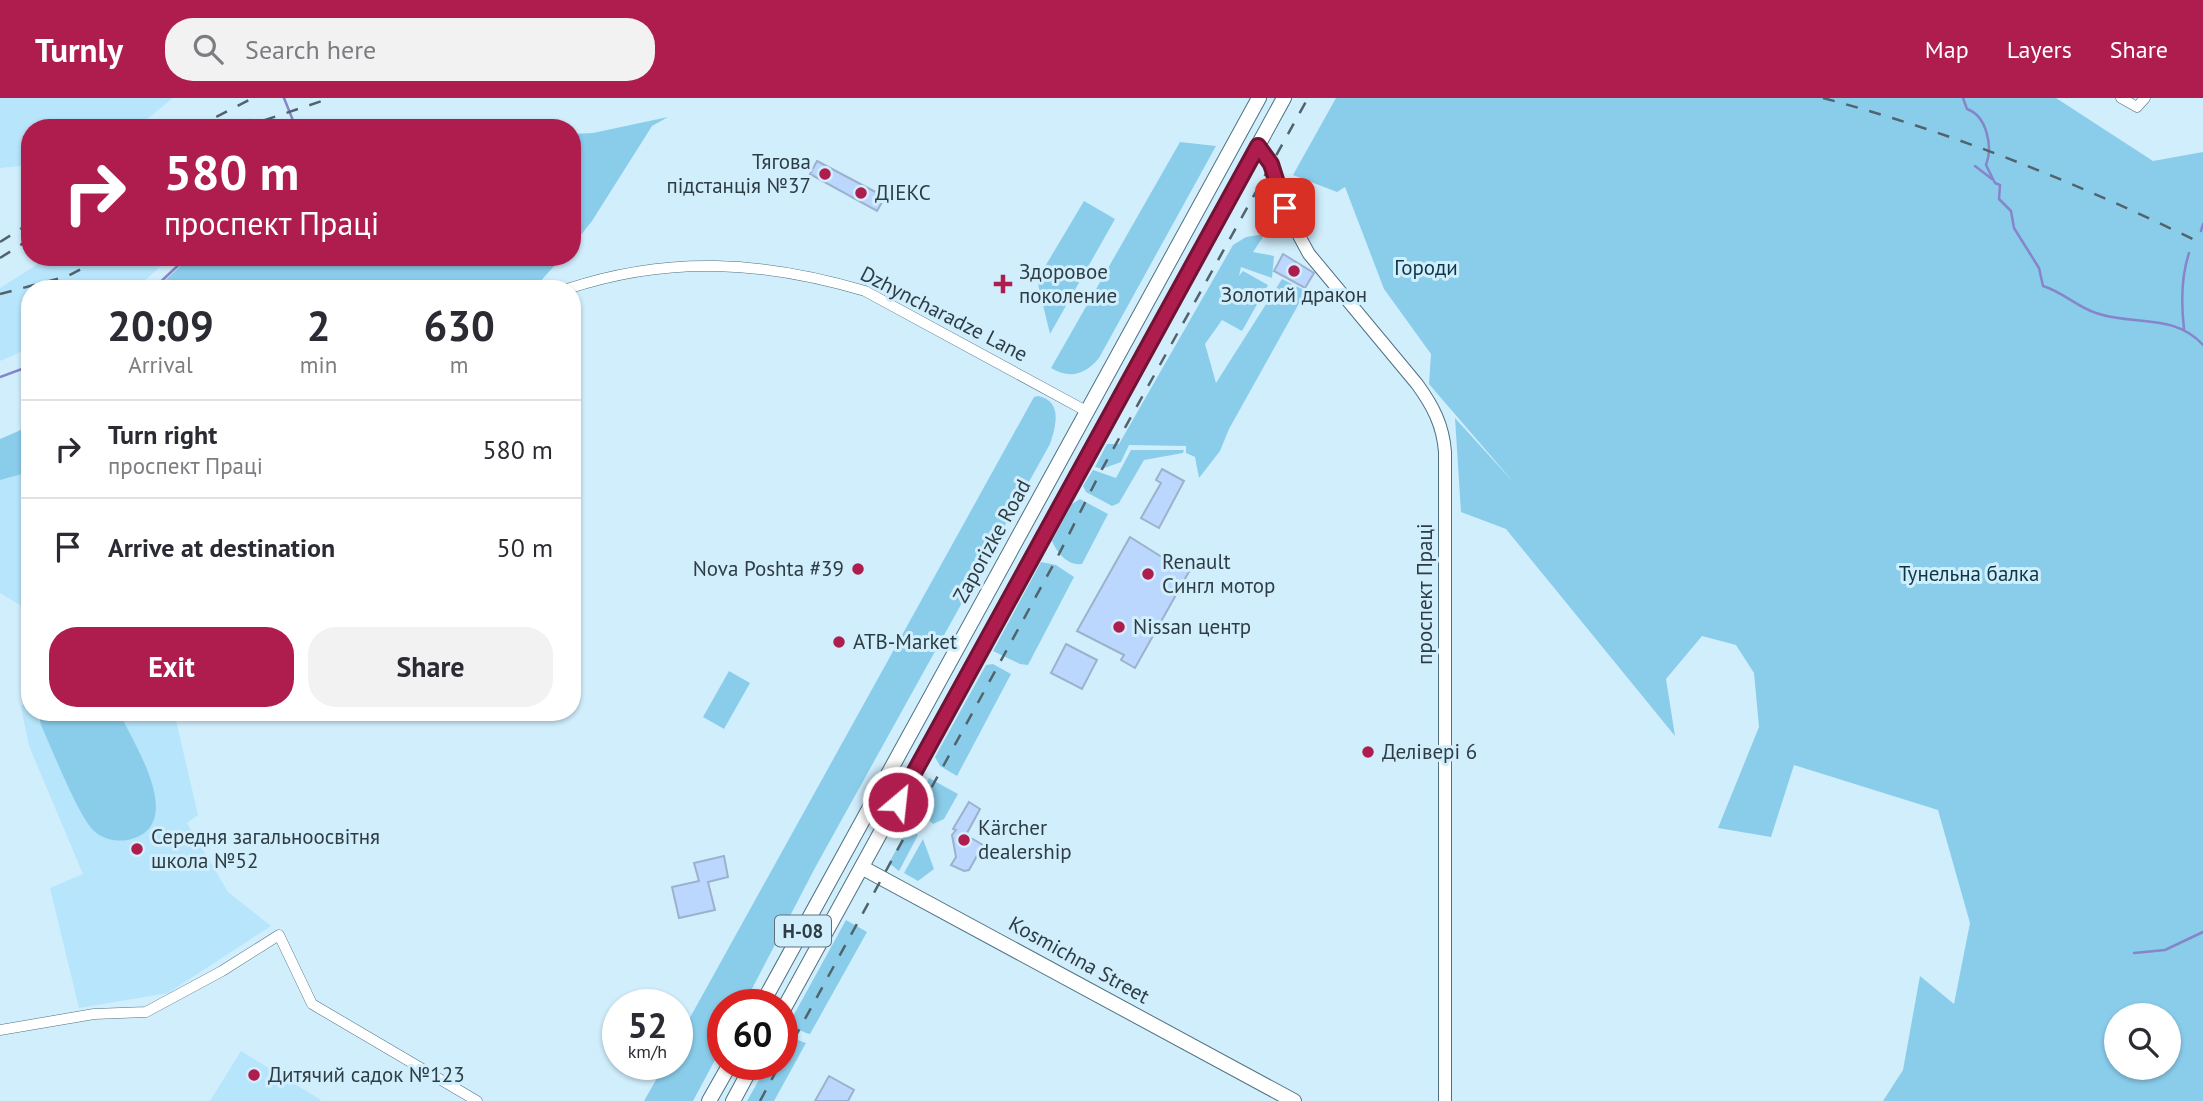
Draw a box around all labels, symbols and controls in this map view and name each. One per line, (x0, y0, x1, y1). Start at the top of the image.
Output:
search box (165, 18, 655, 81)
text: Turnly (35, 28, 123, 71)
icon: search (189, 30, 227, 68)
text: Search here (245, 33, 376, 66)
text: Map (1925, 34, 1969, 65)
text: Layers (2007, 34, 2072, 65)
text: Share (2110, 34, 2168, 65)
text: 580 m (164, 140, 299, 204)
icon: right (49, 147, 140, 238)
place label: Тягова пiдстанцiя №37 (666, 148, 811, 199)
marker: Тягова пiдстанцiя №37 (817, 166, 833, 182)
pin (1255, 178, 1315, 238)
place label: ДІЕКС (875, 179, 931, 206)
marker: ДІЕКС (853, 185, 869, 201)
icon: arrive (1266, 189, 1304, 227)
text: проспект Праці (164, 202, 379, 244)
park label: Городи (1394, 254, 1458, 281)
place label: Здоровое поколение (1019, 258, 1117, 309)
street label: Dzhyncharadze Lane (856, 260, 1032, 367)
marker: Золотий дракон (1286, 263, 1302, 279)
marker: Здоровое поколение (993, 274, 1013, 294)
place label: Золотий дракон (1221, 281, 1367, 308)
text: 20:09 (107, 298, 214, 353)
text: 2 (307, 298, 330, 353)
text: 630 (423, 298, 495, 353)
text: Arrival (128, 350, 193, 379)
text: min (300, 350, 337, 379)
text: m (450, 350, 468, 379)
text: Turn right (108, 418, 217, 451)
icon: right (49, 430, 87, 468)
text: 580 m (482, 433, 553, 466)
text: проспект Праці (108, 451, 263, 480)
street label: Zaporizke Road (947, 474, 1037, 607)
street label: проспект Праці (1411, 523, 1438, 665)
icon: arrive (49, 528, 87, 566)
text: Arrive at destination (108, 531, 335, 564)
text: 50 m (497, 531, 553, 564)
place label: Renault Сингл мотор (1162, 548, 1275, 599)
place label: Nova Poshta #39 (693, 555, 844, 582)
park label: Тунельна балка (1899, 560, 2039, 587)
marker: Nova Poshta #39 (850, 561, 866, 577)
marker: Renault Сингл мотор (1140, 566, 1156, 582)
place label: Nissan центр (1133, 613, 1251, 640)
marker: Nissan центр (1111, 619, 1127, 635)
button: Exit (49, 627, 294, 707)
button: Share (308, 627, 553, 707)
place label: ATB-Market (853, 628, 957, 655)
marker: ATB-Market (831, 634, 847, 650)
place label: Делівері 6 (1382, 738, 1477, 765)
marker: Делівері 6 (1360, 744, 1376, 760)
position arrow (861, 765, 935, 839)
place label: Kärcher dealership (978, 814, 1072, 865)
place label: Середня загальноосвітня школа №52 (151, 823, 380, 874)
marker: Kärcher dealership (956, 832, 972, 848)
marker: Середня загальноосвітня школа №52 (129, 841, 145, 857)
street label: Kosmichna Street (1004, 910, 1154, 1009)
road number: Н-08 (775, 916, 831, 946)
speed limit sign: 60 (707, 989, 798, 1080)
text: 52 (628, 1002, 667, 1048)
map controls (2104, 1003, 2181, 1080)
button: search (2104, 1003, 2181, 1080)
text: km/h (628, 1040, 667, 1063)
place label: Дитячий садок №123 (268, 1061, 465, 1088)
marker: Дитячий садок №123 (246, 1067, 262, 1083)

